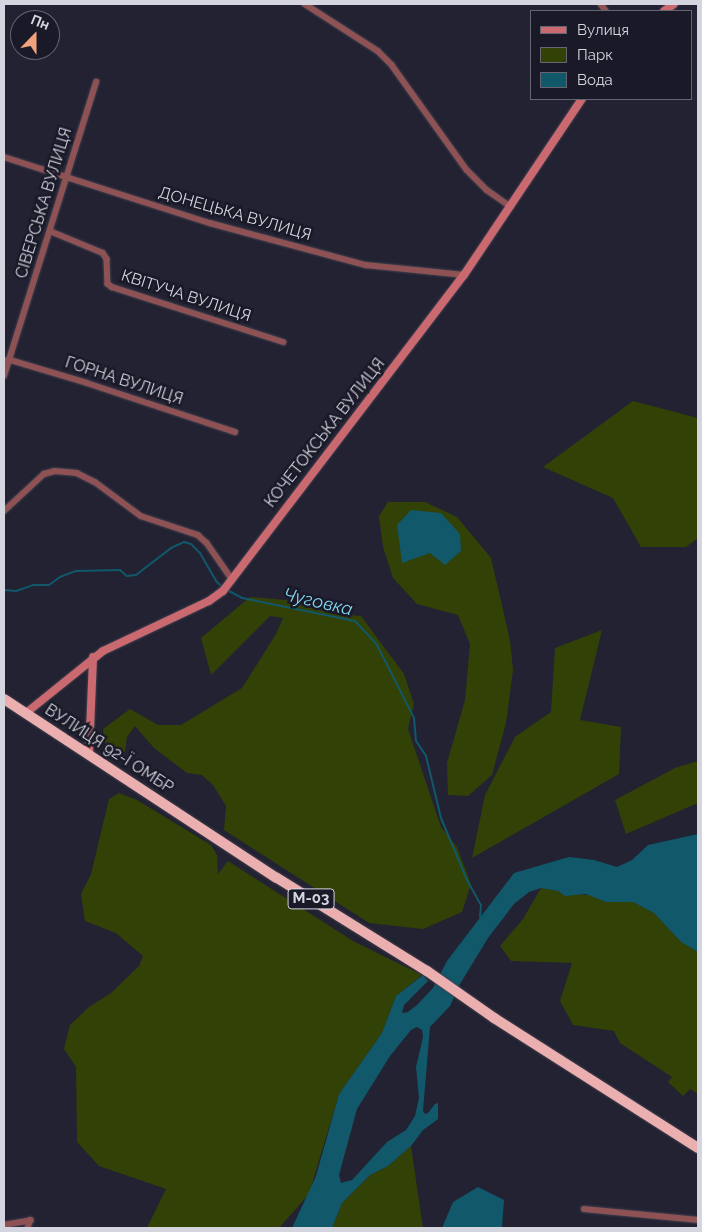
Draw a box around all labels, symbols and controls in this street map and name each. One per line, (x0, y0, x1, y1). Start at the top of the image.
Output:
north arrow (10, 10, 60, 60)
legend (530, 10, 692, 100)
text: Пн (29, 11, 52, 33)
text: Вулиця (577, 21, 629, 39)
text: Парк (577, 46, 613, 64)
text: Вода (577, 71, 613, 89)
street label: СІВЕРСЬКА ВУЛИЦЯ (12, 125, 76, 281)
street label: ДОНЕЦЬКА ВУЛИЦЯ (156, 183, 314, 245)
street label: КВІТУЧА ВУЛИЦЯ (118, 266, 254, 326)
street label: ГОРНА ВУЛИЦЯ (62, 353, 186, 409)
street label: КОЧЕТОКСЬКА ВУЛИЦЯ (261, 354, 389, 512)
water label: Чуговка (281, 584, 355, 620)
street label: ВУЛИЦЯ 92-Ї ОМБР (41, 700, 177, 798)
road number: М-03 (287, 886, 335, 912)

